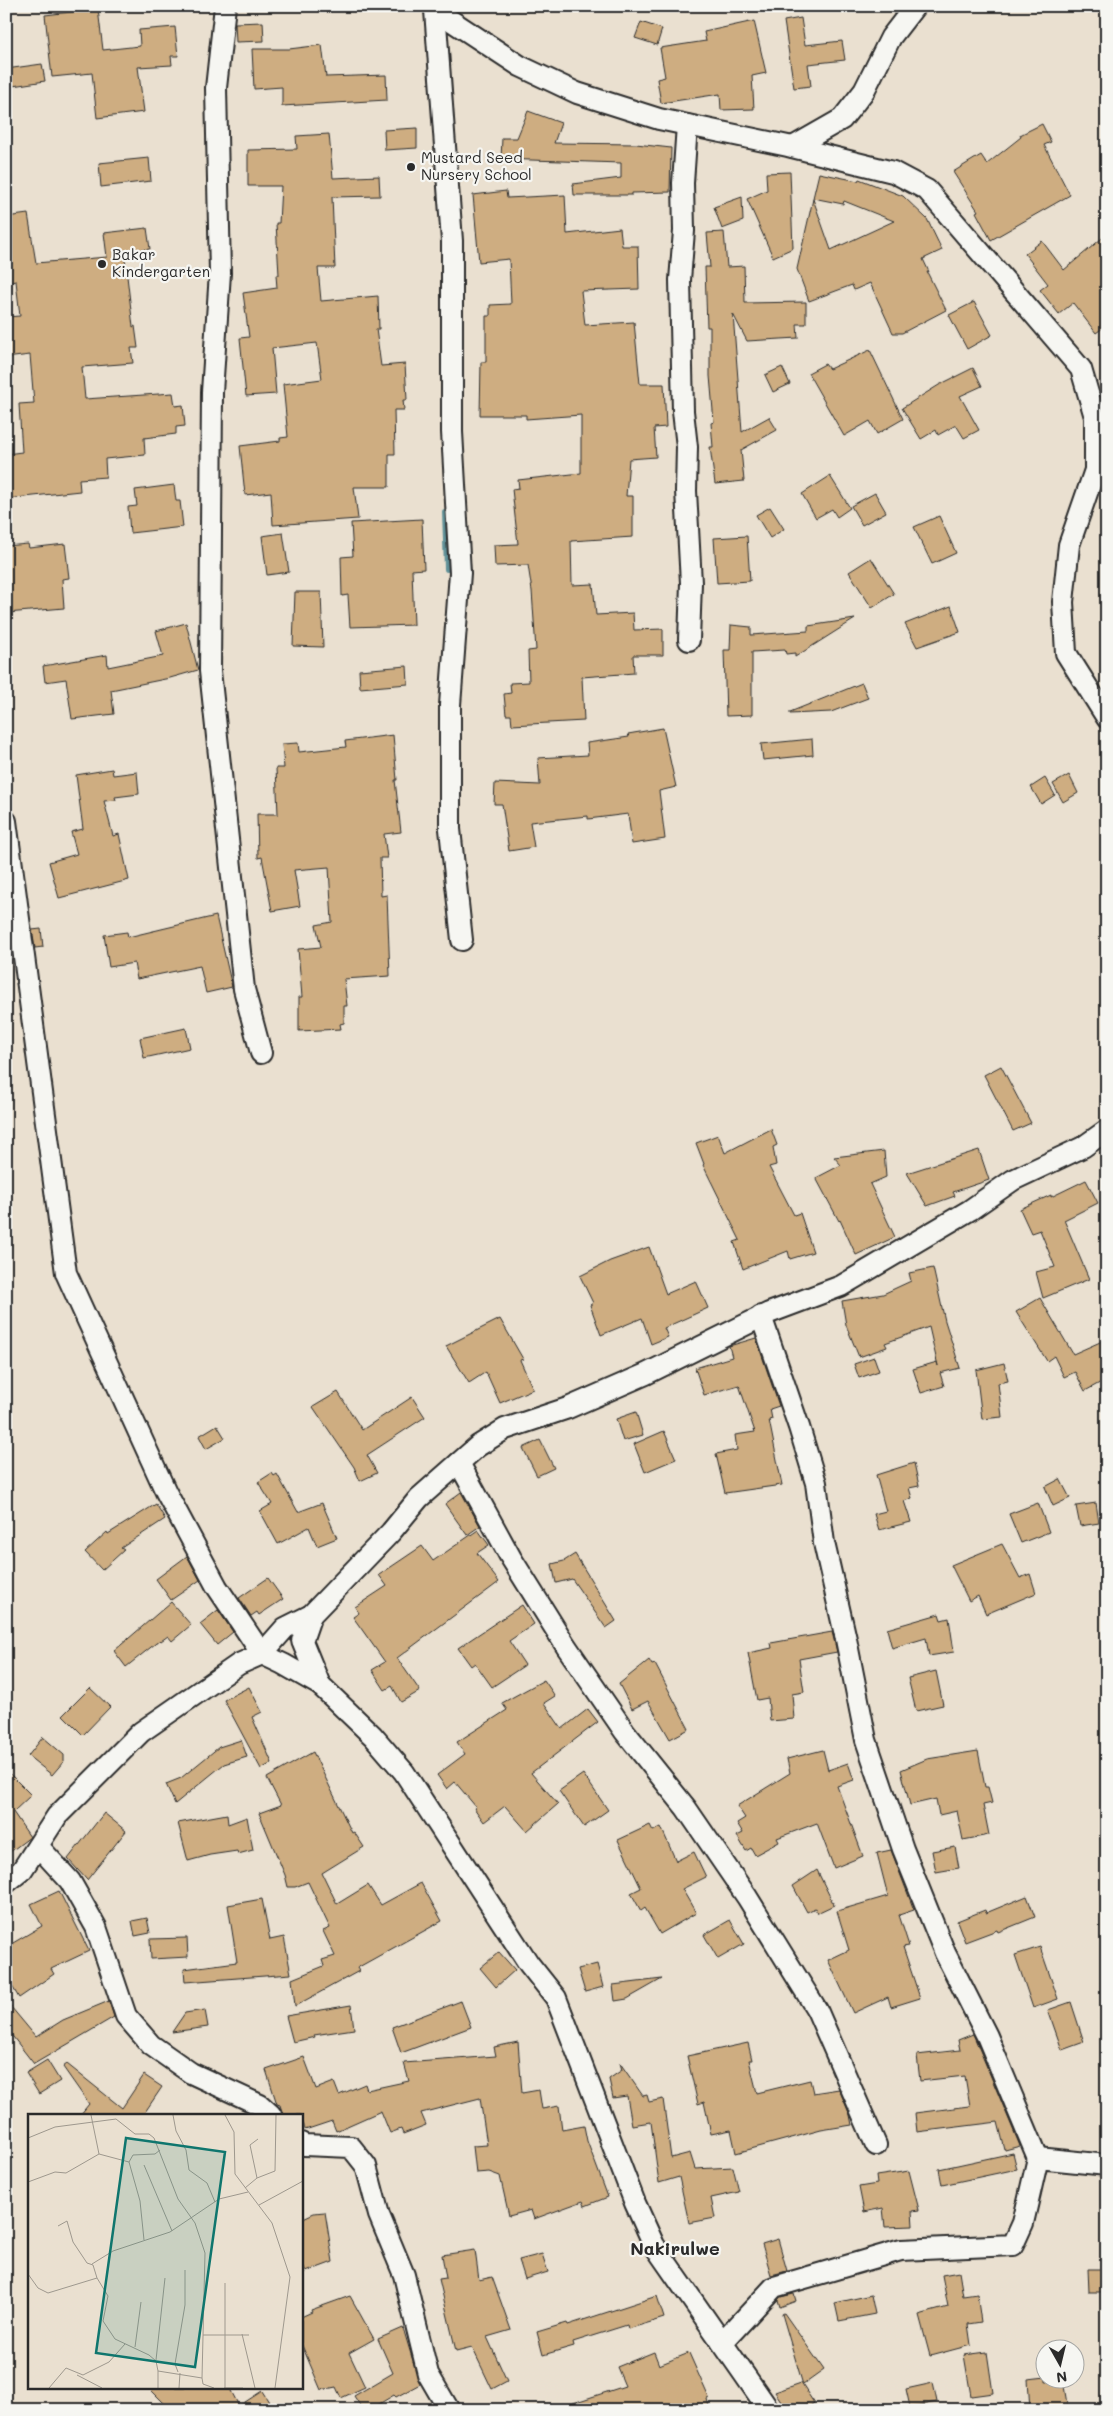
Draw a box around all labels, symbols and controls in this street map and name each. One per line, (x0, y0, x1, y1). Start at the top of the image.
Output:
place label: Mustard Seed Nursery School (421, 147, 532, 184)
marker: Mustard Seed Nursery School (405, 161, 417, 173)
place label: Bakar Kindergarten (112, 244, 210, 281)
marker: Bakar Kindergarten (96, 258, 108, 270)
inset map (28, 2114, 302, 2388)
district label: Nakirulwe (630, 2236, 720, 2260)
north arrow (1036, 2338, 1086, 2388)
text: N (1055, 2367, 1068, 2388)

